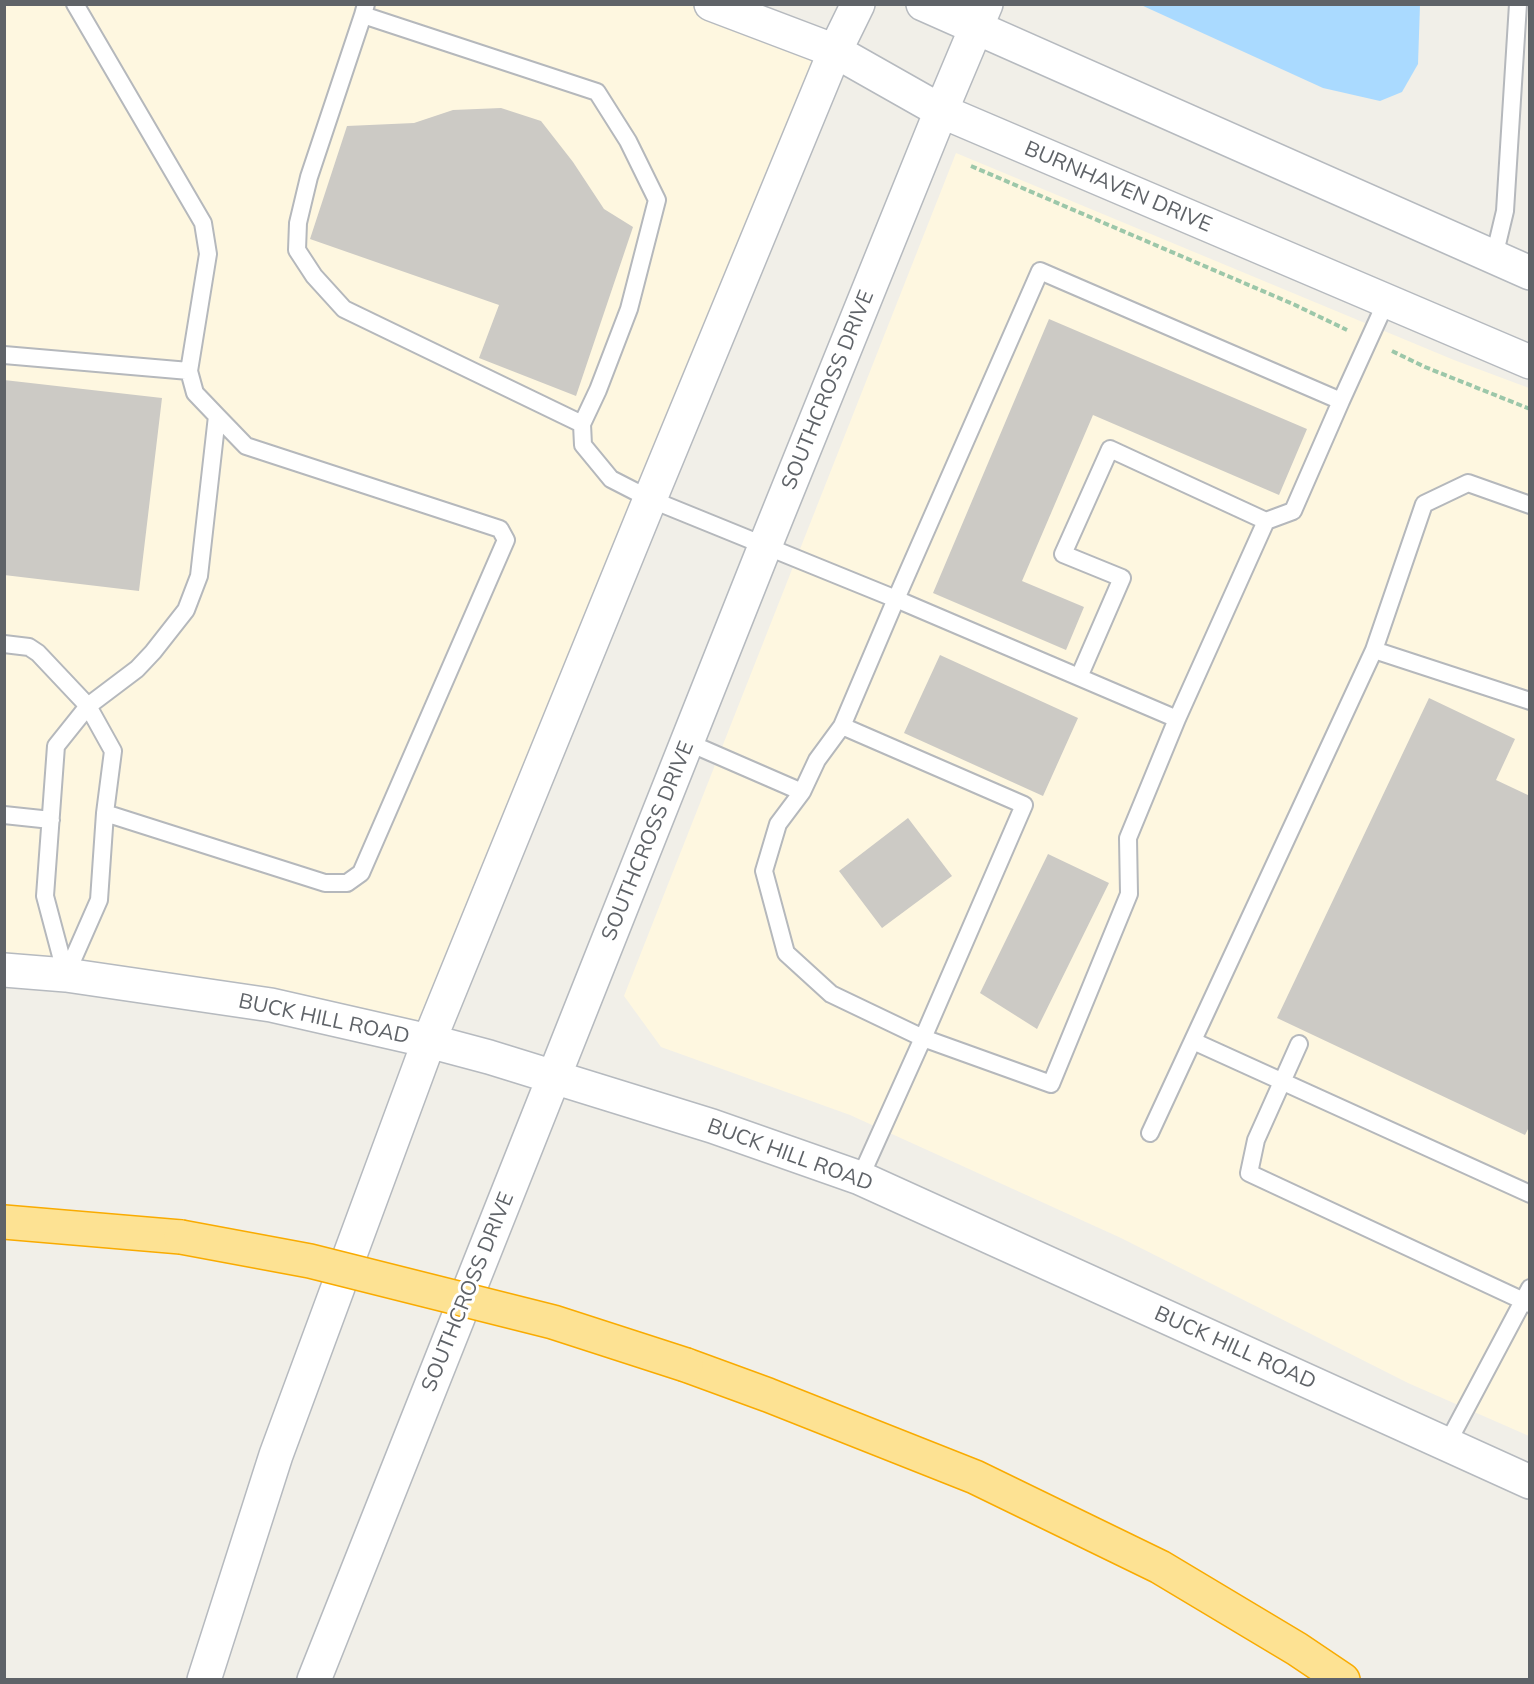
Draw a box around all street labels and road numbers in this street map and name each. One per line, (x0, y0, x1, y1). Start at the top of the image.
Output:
street label: BURNHAVEN DRIVE (1021, 136, 1215, 238)
street label: SOUTHCROSS DRIVE (776, 287, 880, 493)
street label: SOUTHCROSS DRIVE (596, 738, 700, 944)
street label: BUCK HILL ROAD (236, 989, 412, 1049)
street label: BUCK HILL ROAD (704, 1113, 876, 1197)
street label: SOUTHCROSS DRIVE (416, 1189, 520, 1395)
street label: BUCK HILL ROAD (1150, 1301, 1320, 1395)

